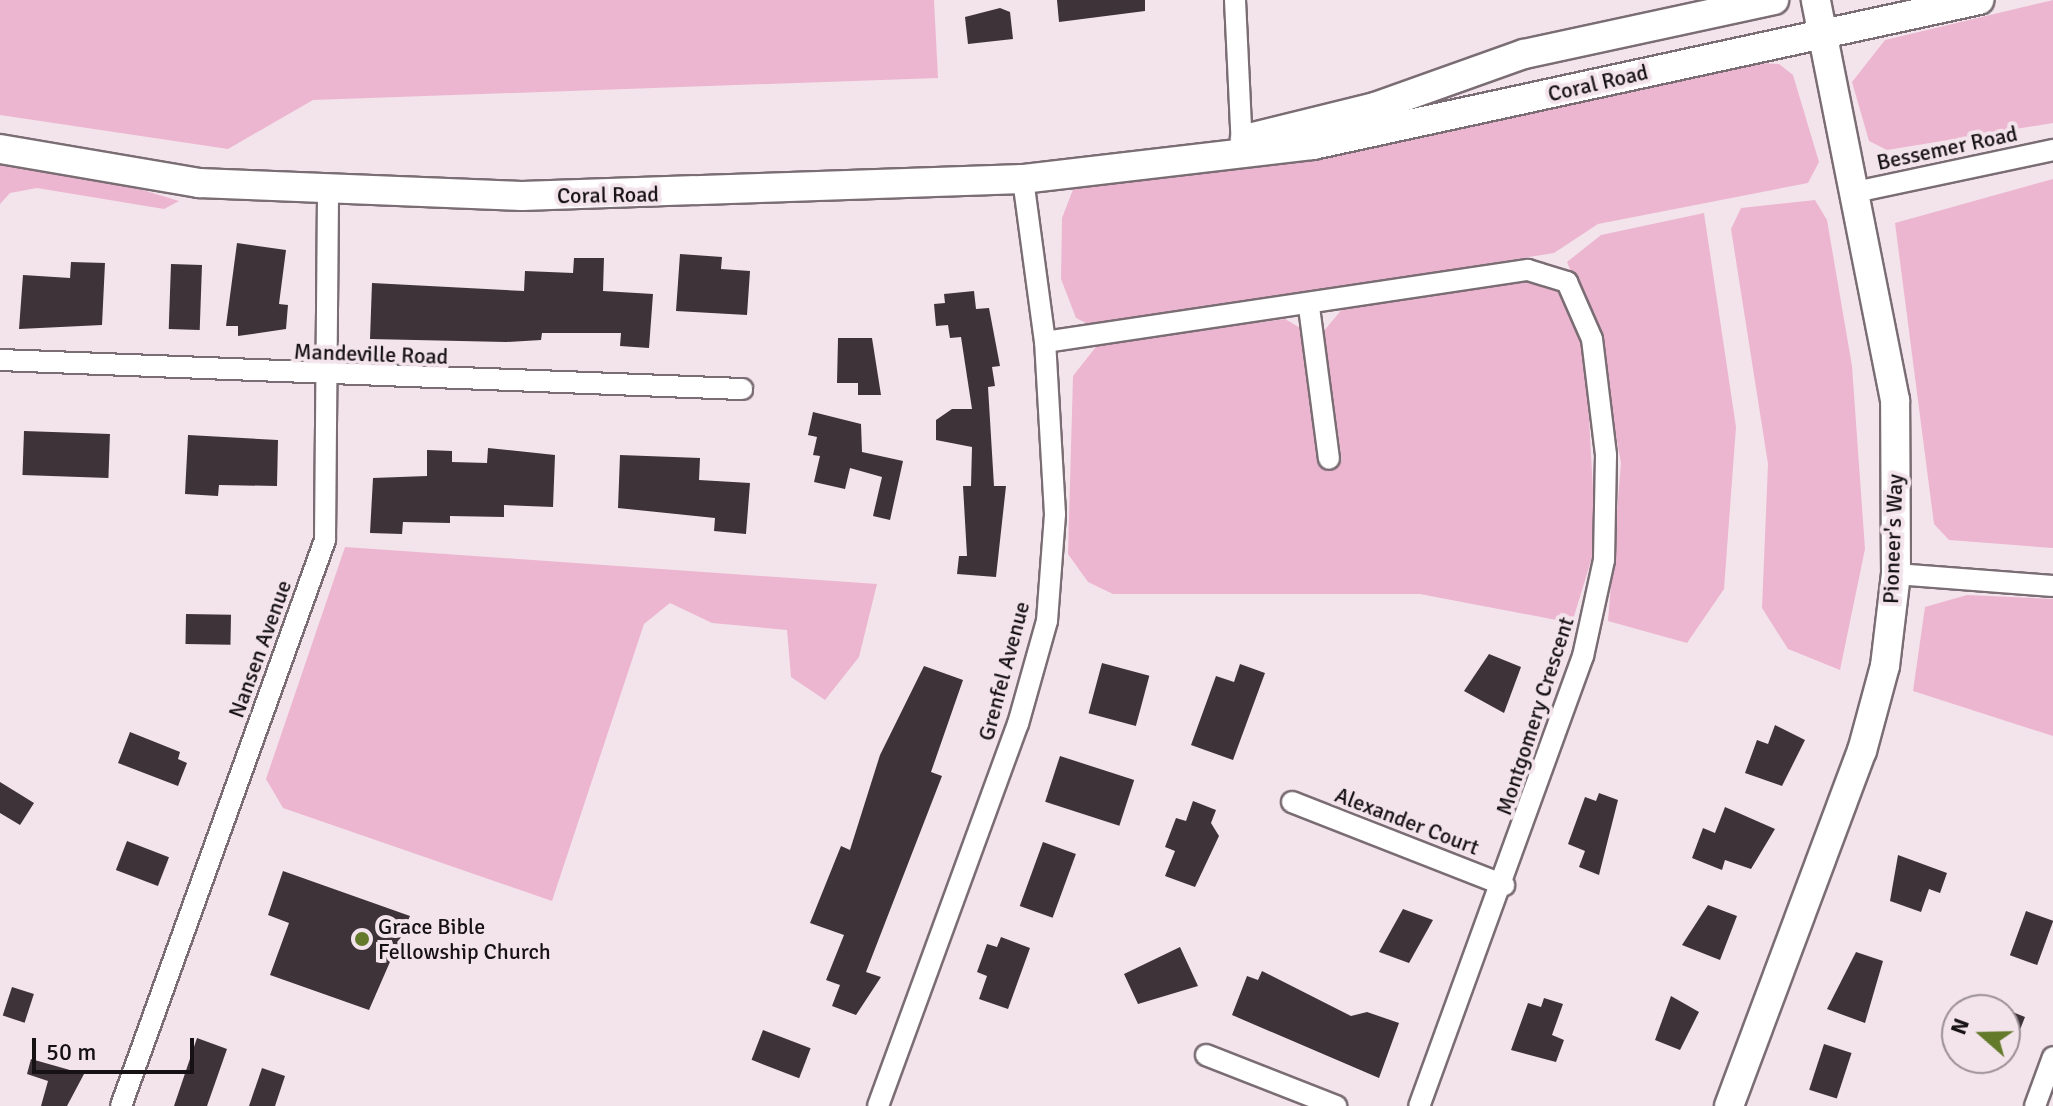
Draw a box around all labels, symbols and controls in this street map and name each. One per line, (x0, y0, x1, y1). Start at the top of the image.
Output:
street label: Coral Road (1545, 59, 1651, 107)
street label: Bessemer Road (1874, 120, 2020, 176)
street label: Coral Road (557, 181, 659, 209)
street label: Mandeville Road (293, 338, 449, 370)
street label: Pioneer's Way (1878, 474, 1908, 604)
street label: Nansen Avenue (223, 577, 297, 721)
street label: Grenfel Avenue (973, 598, 1035, 744)
street label: Montgomery Crescent (1490, 614, 1580, 818)
street label: Alexander Court (1331, 781, 1483, 861)
place label: Grace Bible Fellowship Church (378, 913, 551, 964)
marker: Grace Bible Fellowship Church (353, 930, 371, 948)
north arrow (1941, 994, 2021, 1074)
text: N (1945, 1014, 1975, 1038)
scale bar (36, 1022, 198, 1072)
text: 50 m (46, 1037, 96, 1067)

